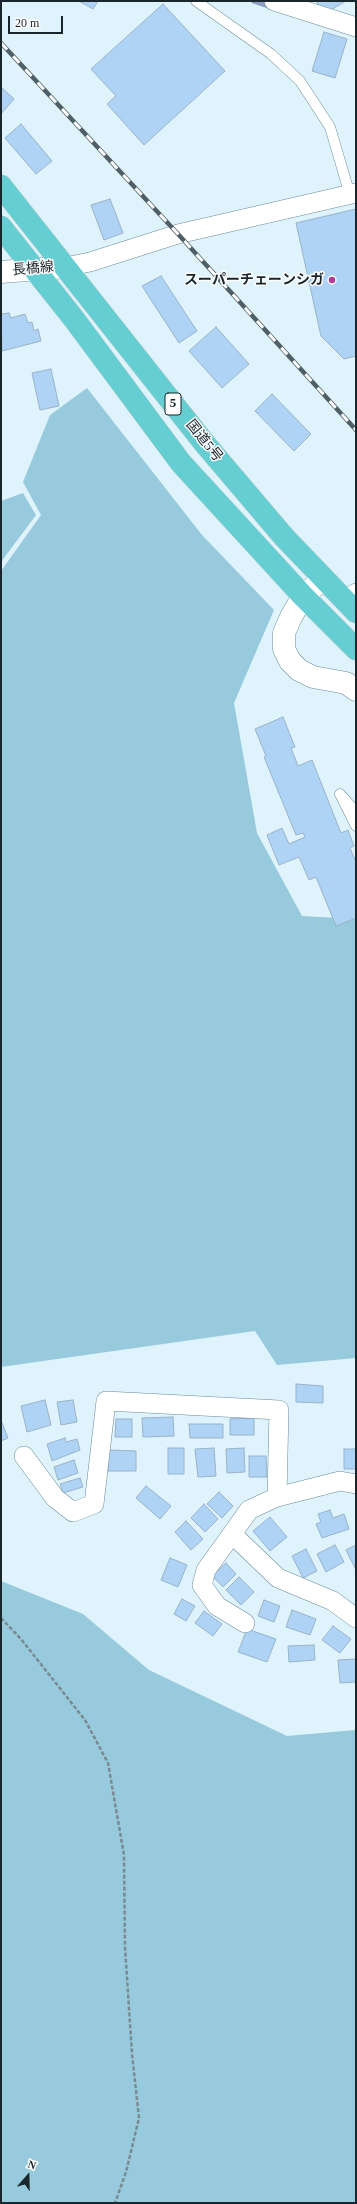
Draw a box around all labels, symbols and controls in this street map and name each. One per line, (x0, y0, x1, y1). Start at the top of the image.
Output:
scale bar (10, 8, 65, 34)
text: 20 m (15, 16, 39, 30)
street label: 長橋線 (11, 259, 55, 279)
place label: スーパーチェーンシガ (184, 272, 324, 288)
marker: スーパーチェーンシガ (327, 275, 337, 285)
road number: 5 (165, 393, 181, 415)
street label: 国道5号 (182, 417, 226, 465)
north arrow (8, 2156, 48, 2196)
text: N (26, 2158, 38, 2172)

